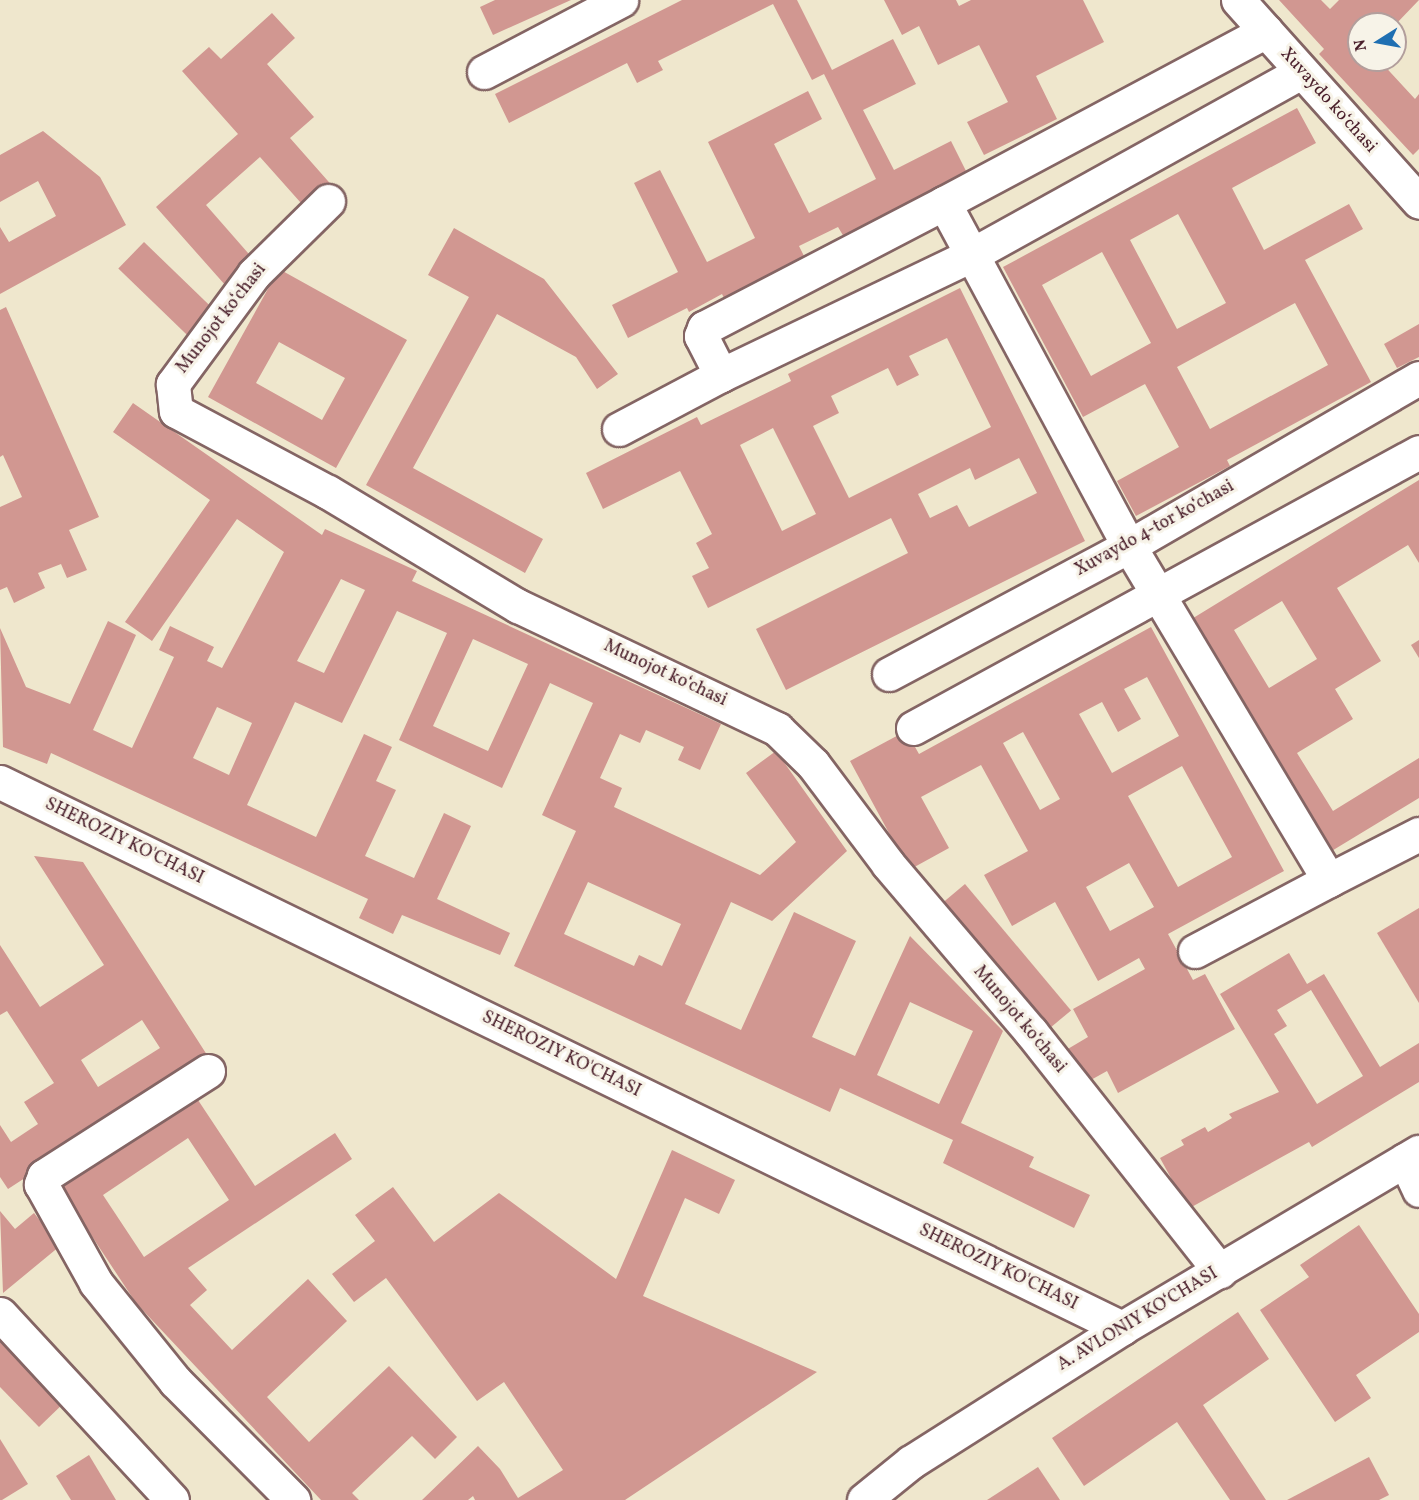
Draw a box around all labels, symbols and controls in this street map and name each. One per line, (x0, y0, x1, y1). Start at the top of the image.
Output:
north arrow (1347, 12, 1407, 72)
text: N (1349, 37, 1373, 53)
street label: Xuvaydo koʻchasi (1275, 44, 1381, 158)
street label: Munojot koʻchasi (172, 260, 272, 378)
street label: Xuvaydo 4-tor koʻchasi (1072, 476, 1238, 582)
street label: Munojot koʻchasi (600, 636, 730, 712)
street label: SHEROZIY KO'CHASI (41, 794, 207, 890)
street label: Munojot koʻchasi (968, 962, 1070, 1078)
street label: SHEROZIY KO'CHASI (478, 1007, 644, 1103)
street label: SHEROZIY KO'CHASI (915, 1220, 1081, 1316)
street label: A. AVLONIY KO‘CHASI (1054, 1263, 1222, 1377)

